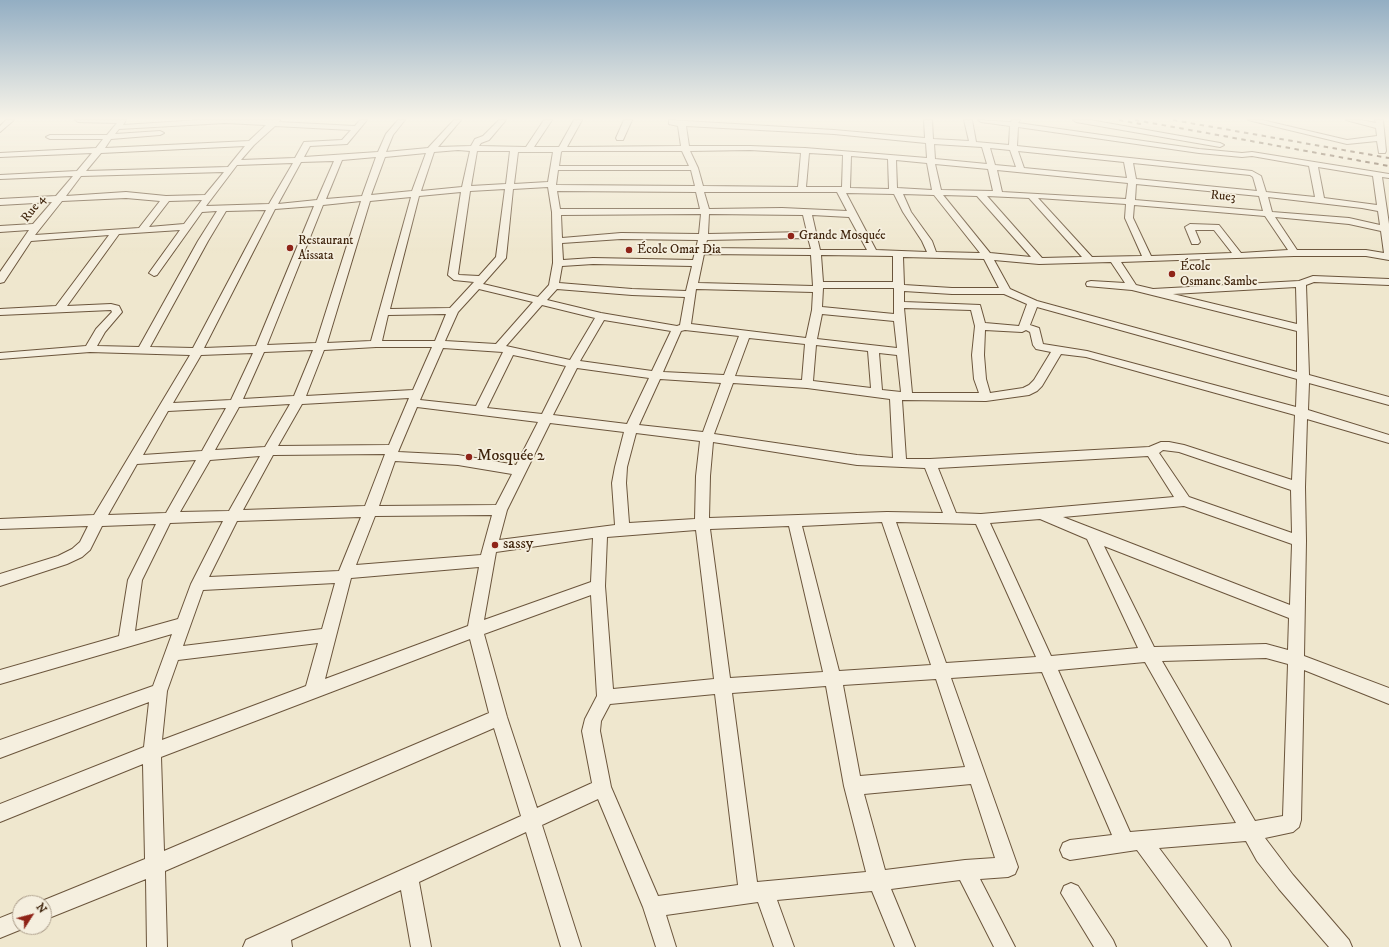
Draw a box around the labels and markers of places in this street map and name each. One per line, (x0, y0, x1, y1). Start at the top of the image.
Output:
place label: Grande Mosquée (799, 228, 886, 244)
marker: Grande Mosquée (786, 231, 796, 241)
place label: Restaurant Aissata (298, 233, 354, 264)
place label: École Omar Dia (637, 242, 721, 258)
marker: Restaurant Aissata (285, 243, 295, 253)
marker: École Omar Dia (624, 245, 634, 255)
place label: École Osmane Sambe (1180, 259, 1257, 290)
marker: École Osmane Sambe (1167, 269, 1177, 279)
place label: Mosquée 2 (477, 447, 545, 467)
marker: Mosquée 2 (464, 452, 474, 462)
place label: sassy (503, 535, 533, 555)
marker: sassy (490, 540, 500, 550)

